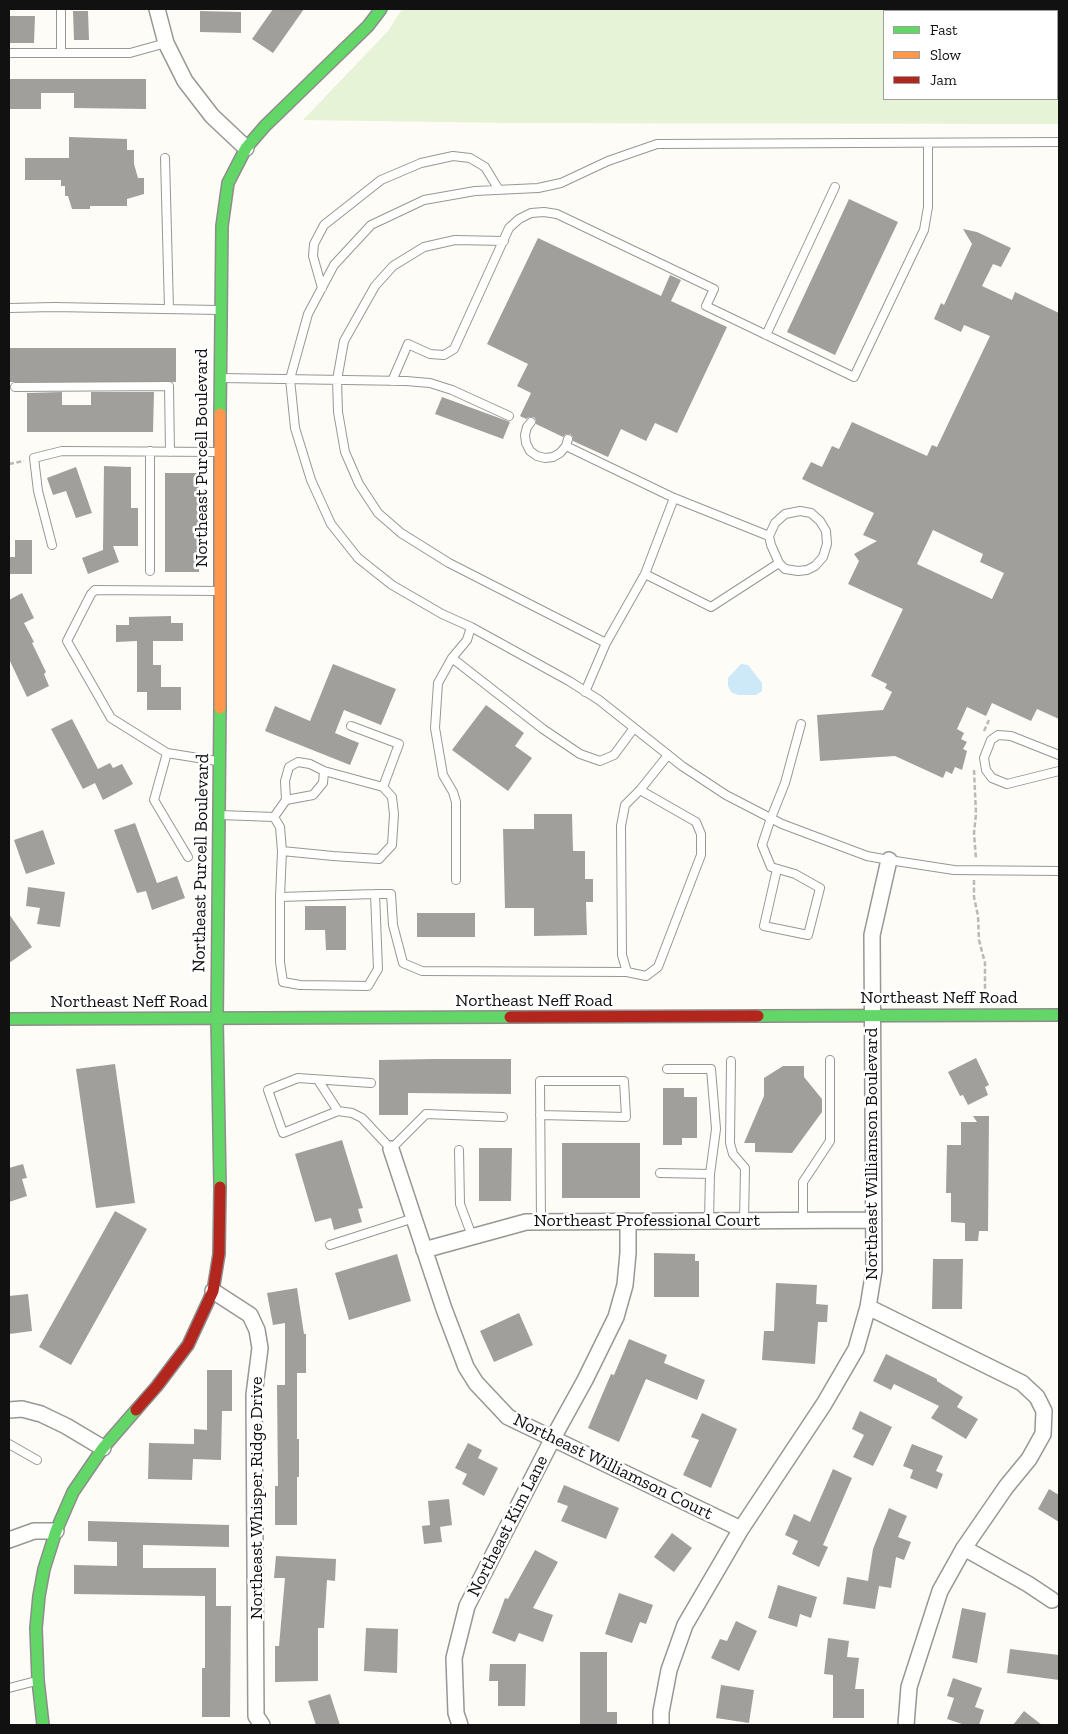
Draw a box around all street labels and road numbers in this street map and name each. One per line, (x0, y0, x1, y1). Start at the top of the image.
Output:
street label: Northeast Purcell Boulevard (191, 348, 213, 568)
street label: Northeast Purcell Boulevard (188, 753, 214, 973)
street label: Northeast Neff Road (860, 987, 1018, 1009)
street label: Northeast Neff Road (455, 990, 613, 1012)
street label: Northeast Neff Road (50, 991, 208, 1013)
street label: Northeast Williamson Boulevard (861, 1028, 883, 1280)
street label: Northeast Professional Court (534, 1210, 760, 1232)
street label: Northeast Whisper Ridge Drive (246, 1377, 268, 1619)
street label: Northeast Williamson Court (510, 1409, 716, 1525)
street label: Northeast Kim Lane (463, 1452, 553, 1600)

